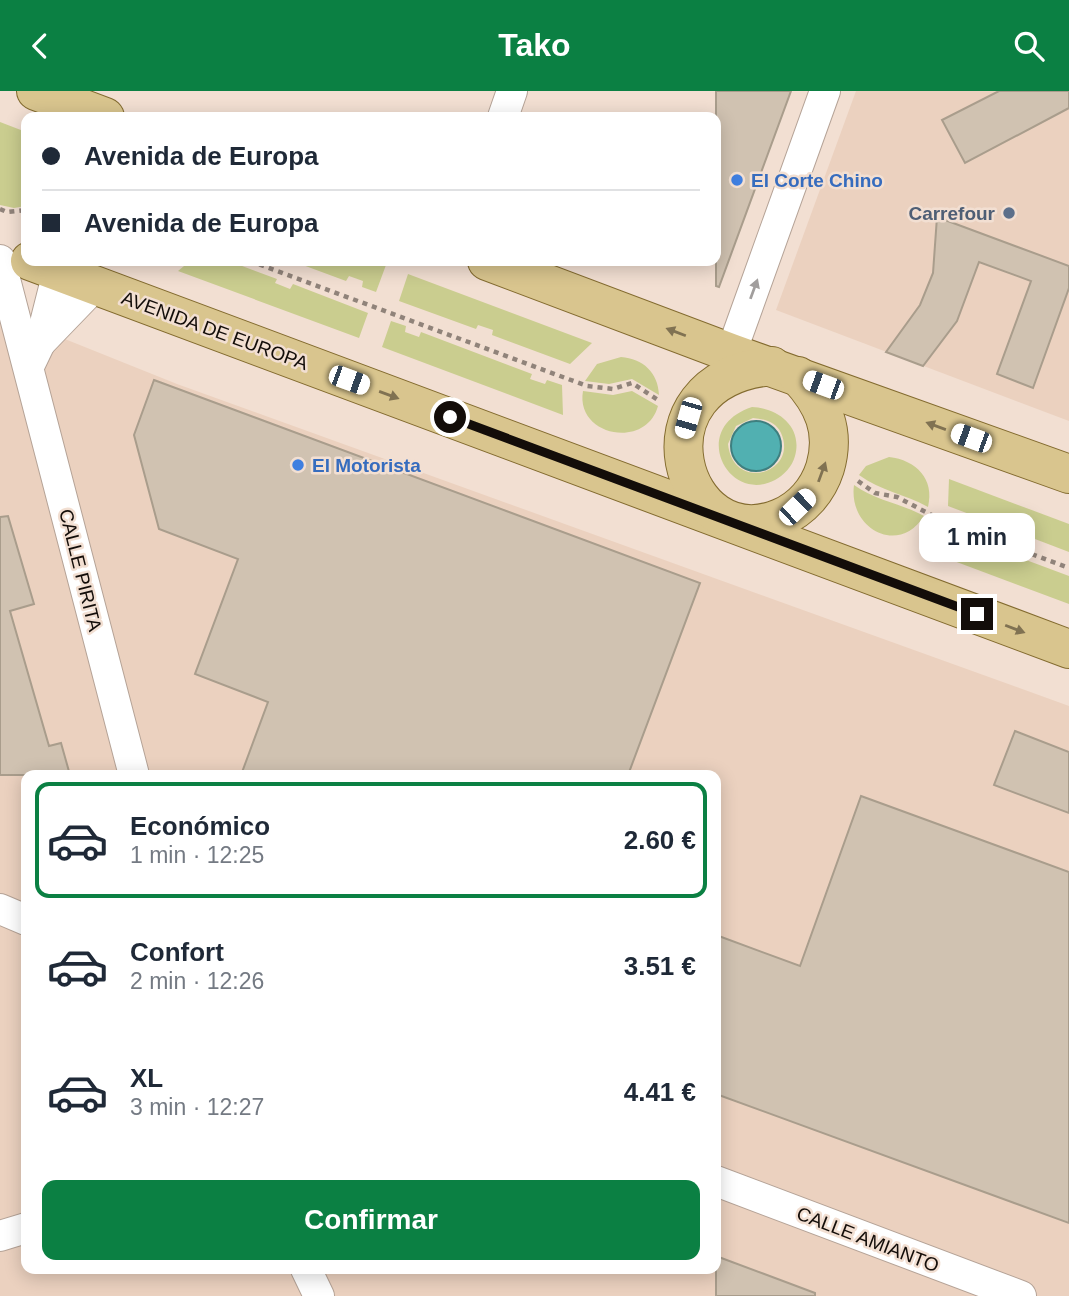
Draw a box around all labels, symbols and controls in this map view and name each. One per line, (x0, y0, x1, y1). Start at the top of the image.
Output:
icon: back (21, 27, 59, 65)
text: Tako (498, 27, 571, 63)
icon: search (1010, 27, 1048, 65)
text: Avenida de Europa (84, 141, 319, 171)
place label: El Corte Chino (751, 170, 883, 191)
marker: El Corte Chino (729, 172, 745, 188)
place label: Carrefour (908, 203, 996, 224)
marker: Carrefour (1001, 205, 1017, 221)
text: Avenida de Europa (84, 208, 319, 238)
one-way arrow (749, 278, 760, 299)
street label: AVENIDA DE EUROPA (119, 287, 311, 374)
one-way arrow (665, 326, 686, 337)
car (326, 363, 373, 397)
car (800, 368, 847, 402)
one-way arrow (379, 389, 400, 400)
car (673, 395, 704, 441)
route start (434, 401, 466, 433)
one-way arrow (925, 420, 946, 431)
car (948, 421, 995, 455)
place label: El Motorista (312, 455, 421, 476)
marker: El Motorista (290, 457, 306, 473)
one-way arrow (817, 462, 828, 483)
car (775, 485, 820, 529)
street label: CALLE PIRITA (55, 507, 106, 634)
callout: 1 min (919, 512, 1035, 561)
text: 1 min (947, 524, 1007, 550)
route end (961, 598, 993, 630)
one-way arrow (1005, 623, 1026, 634)
icon: car (46, 809, 109, 872)
text: Económico (130, 811, 270, 841)
text: 2.60 € (624, 825, 696, 855)
text: 1 min · 12:25 (130, 842, 264, 868)
icon: car (46, 935, 109, 998)
text: Confort (130, 937, 224, 967)
text: 3.51 € (624, 951, 696, 981)
text: 2 min · 12:26 (130, 968, 264, 994)
icon: car (46, 1061, 109, 1124)
text: XL (130, 1063, 163, 1093)
text: 4.41 € (624, 1077, 696, 1107)
text: 3 min · 12:27 (130, 1094, 264, 1120)
button: Confirmar (42, 1180, 700, 1260)
street label: CALLE AMIANTO (794, 1203, 942, 1276)

